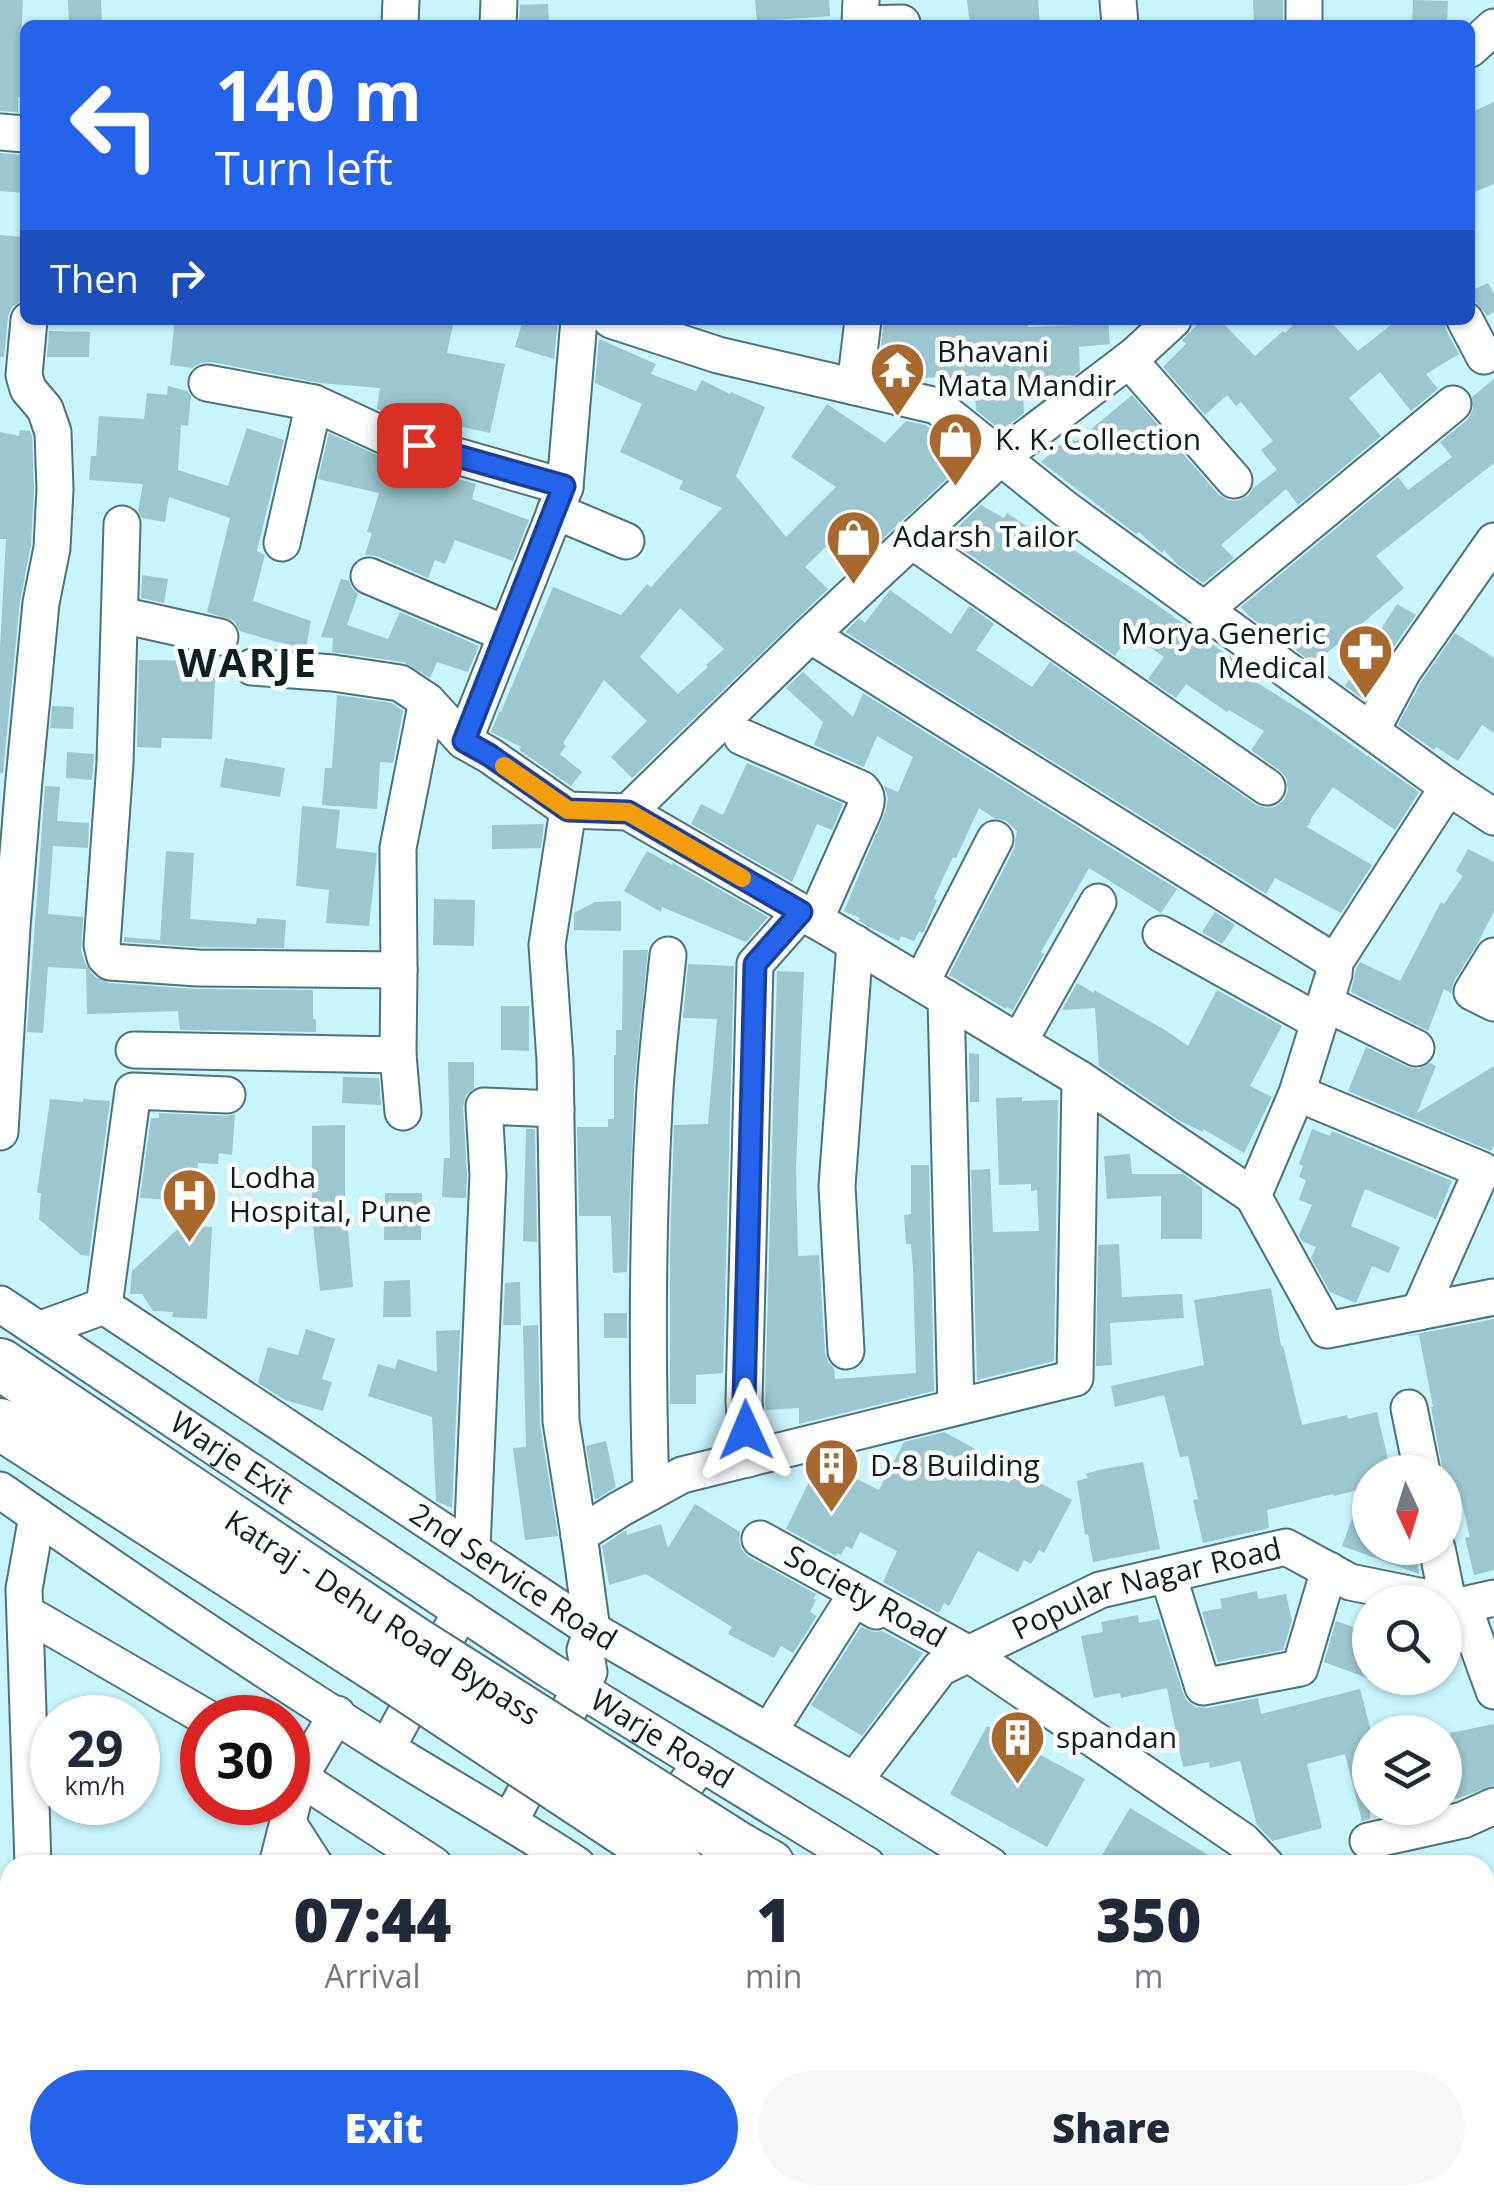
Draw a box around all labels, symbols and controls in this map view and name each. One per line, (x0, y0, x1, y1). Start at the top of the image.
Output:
text: 140 m (215, 46, 422, 142)
icon: left (50, 60, 180, 190)
text: Turn left (215, 137, 393, 198)
icon: right (159, 250, 214, 305)
text: Then (50, 252, 139, 304)
place label: Bhavani Mata Mandir (937, 330, 1116, 405)
temple icon: Bhavani Mata Mandir (868, 339, 928, 418)
pin (377, 403, 462, 488)
shop icon: K. K. Collection (926, 410, 986, 489)
icon: arrive (392, 418, 447, 473)
place label: K. K. Collection (995, 418, 1201, 459)
shop icon: Adarsh Tailor (824, 507, 884, 586)
place label: Adarsh Tailor (893, 515, 1078, 556)
place label: Morya Generic Medical (1121, 612, 1326, 687)
pharmacy icon: Morya Generic Medical (1335, 621, 1395, 700)
district label: WARJE (178, 634, 318, 689)
place label: Lodha Hospital, Pune (229, 1156, 432, 1231)
hospital icon: Lodha Hospital, Pune (160, 1165, 220, 1244)
position arrow (694, 1378, 798, 1482)
street label: Warje Exit (163, 1401, 302, 1513)
building icon: D-8 Building (801, 1436, 861, 1515)
place label: D-8 Building (870, 1444, 1040, 1485)
north arrow (1352, 1455, 1462, 1565)
map controls (1352, 1455, 1462, 1825)
street label: 2nd Service Road (402, 1493, 625, 1659)
street label: Katraj - Dehu Road Bypass (217, 1499, 548, 1734)
street label: Popular Nagar Road (1004, 1527, 1285, 1649)
street label: Society Road (778, 1535, 954, 1657)
button: search (1352, 1585, 1462, 1695)
street label: Warje Road (583, 1678, 742, 1797)
speed limit sign: 30 (180, 1695, 310, 1825)
building icon: spandan (987, 1708, 1047, 1787)
text: 29 (66, 1714, 124, 1782)
button: layers (1352, 1715, 1462, 1825)
place label: spandan (1056, 1716, 1177, 1757)
text: km/h (65, 1768, 125, 1802)
text: 07:44 (294, 1878, 452, 1960)
text: 1 (756, 1878, 791, 1960)
text: 350 (1096, 1878, 1201, 1960)
text: Arrival (324, 1954, 421, 1997)
text: min (745, 1954, 802, 1997)
text: m (1134, 1954, 1163, 1997)
button: Exit (30, 2070, 738, 2185)
button: Share (758, 2070, 1465, 2185)

